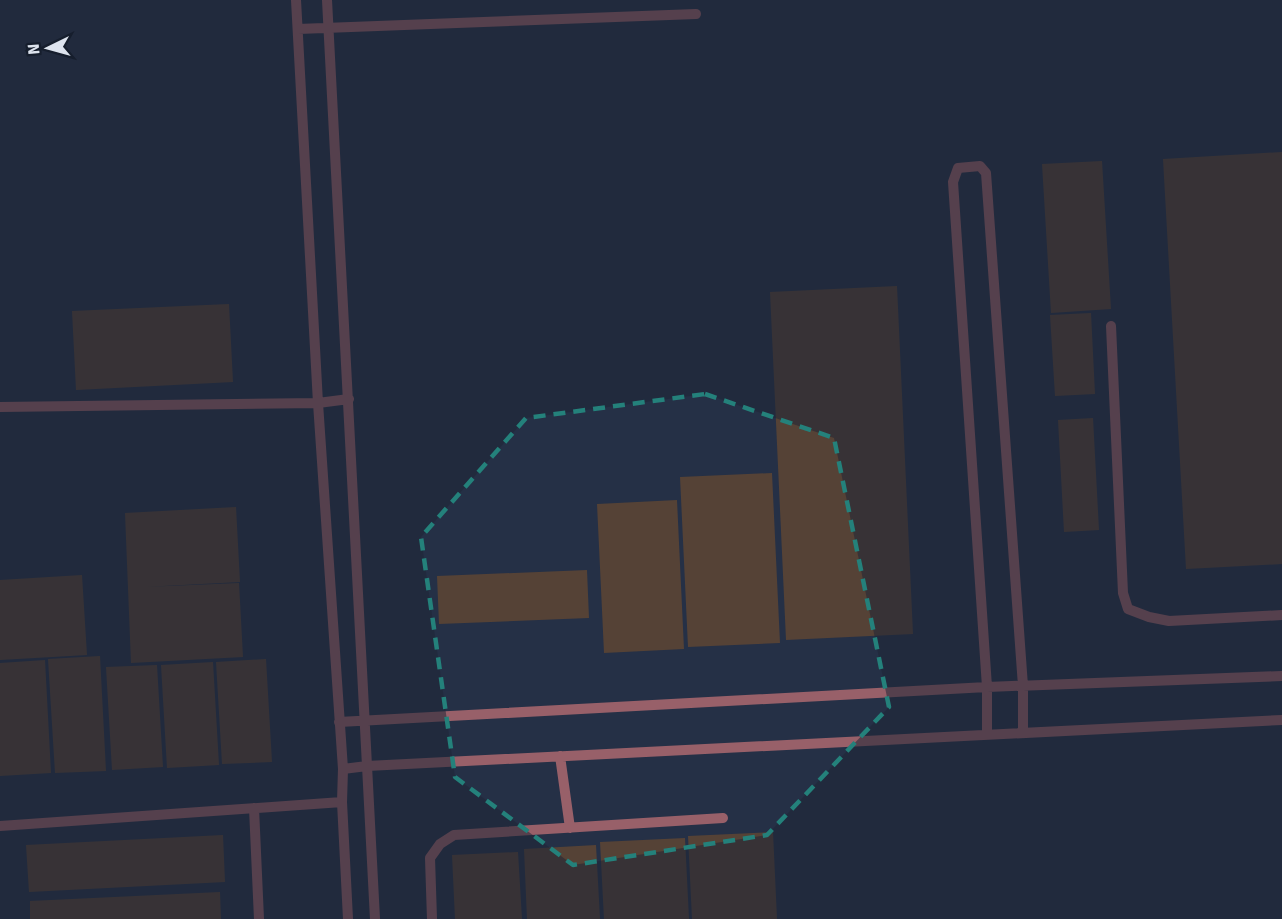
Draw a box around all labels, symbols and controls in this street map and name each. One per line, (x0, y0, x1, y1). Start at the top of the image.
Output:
north arrow (18, 18, 78, 78)
text: N (24, 43, 45, 56)

